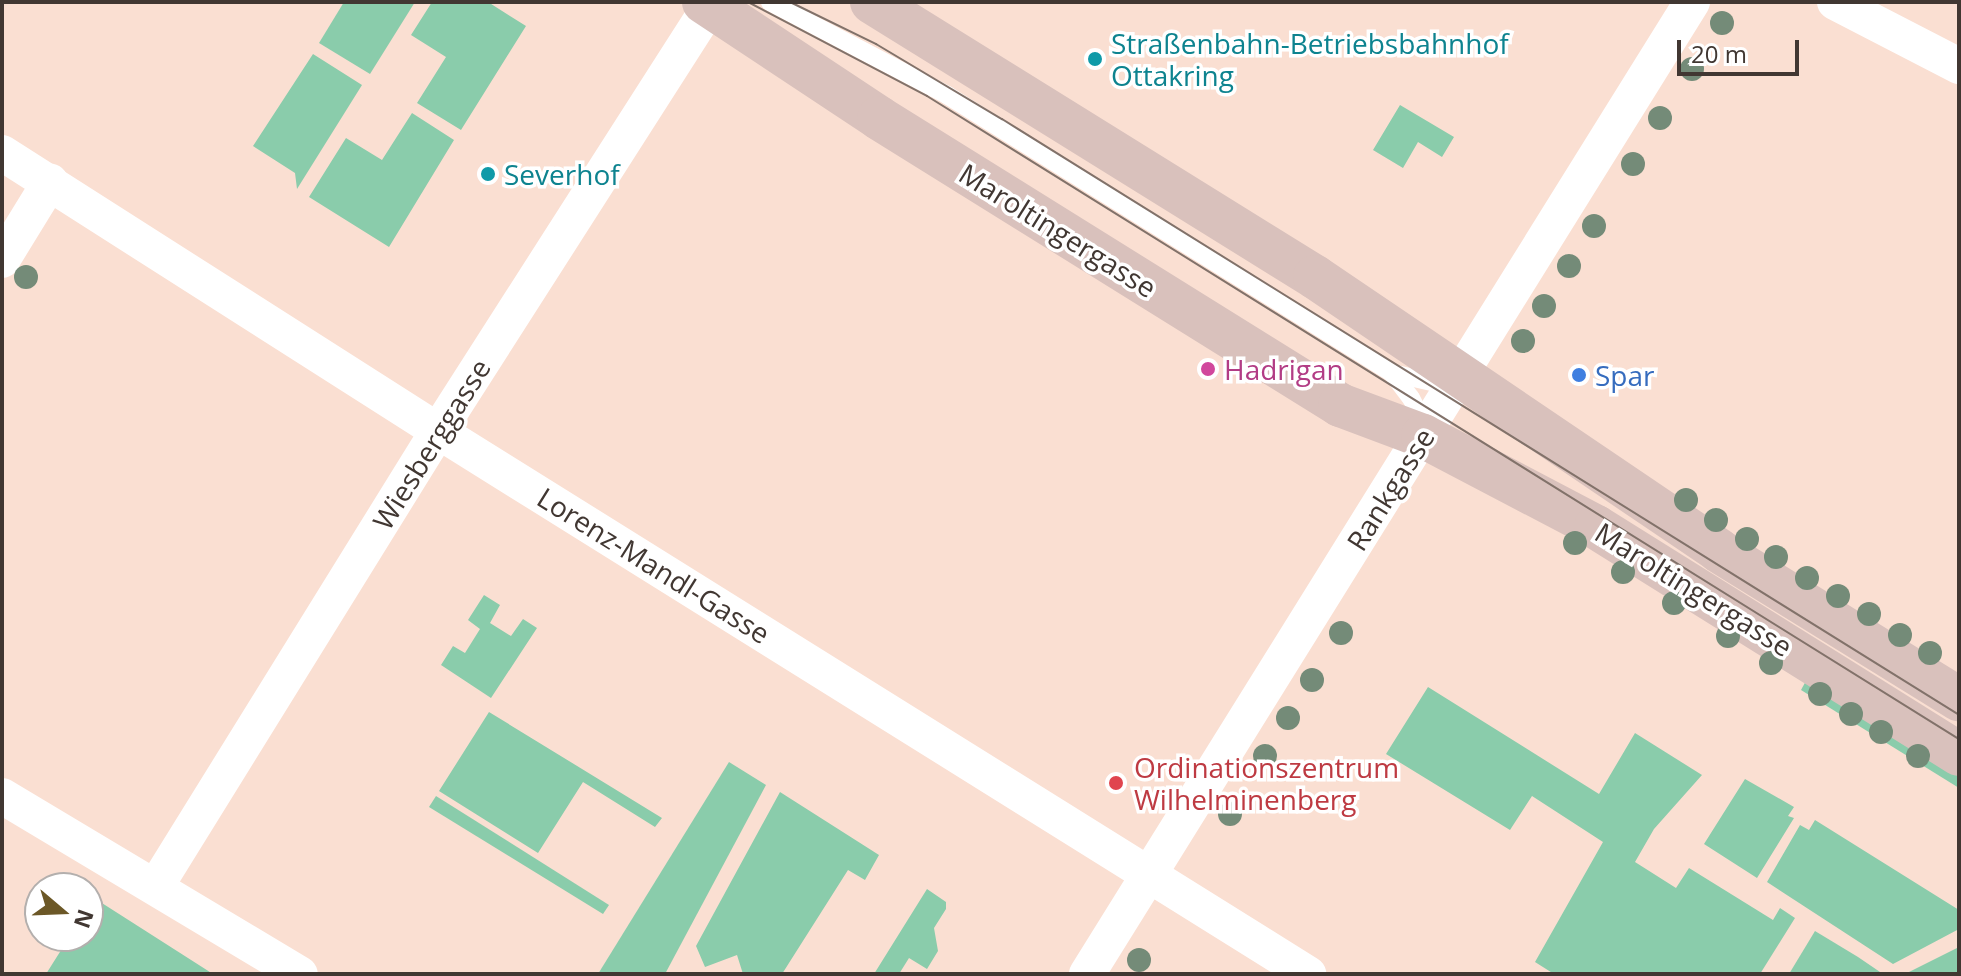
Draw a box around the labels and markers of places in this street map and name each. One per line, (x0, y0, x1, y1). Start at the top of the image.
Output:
place label: Straßenbahn-Betriebsbahnhof Ottakring (1111, 26, 1509, 92)
marker: Straßenbahn-Betriebsbahnhof Ottakring (1086, 50, 1104, 68)
place label: Severhof (504, 157, 620, 191)
marker: Severhof (479, 165, 497, 183)
place label: Hadrigan (1224, 352, 1344, 386)
place label: Spar (1595, 358, 1654, 392)
marker: Hadrigan (1199, 360, 1217, 378)
marker: Spar (1570, 366, 1588, 384)
place label: Ordinationszentrum Wilhelminenberg (1134, 750, 1399, 816)
marker: Ordinationszentrum Wilhelminenberg (1105, 772, 1127, 794)

